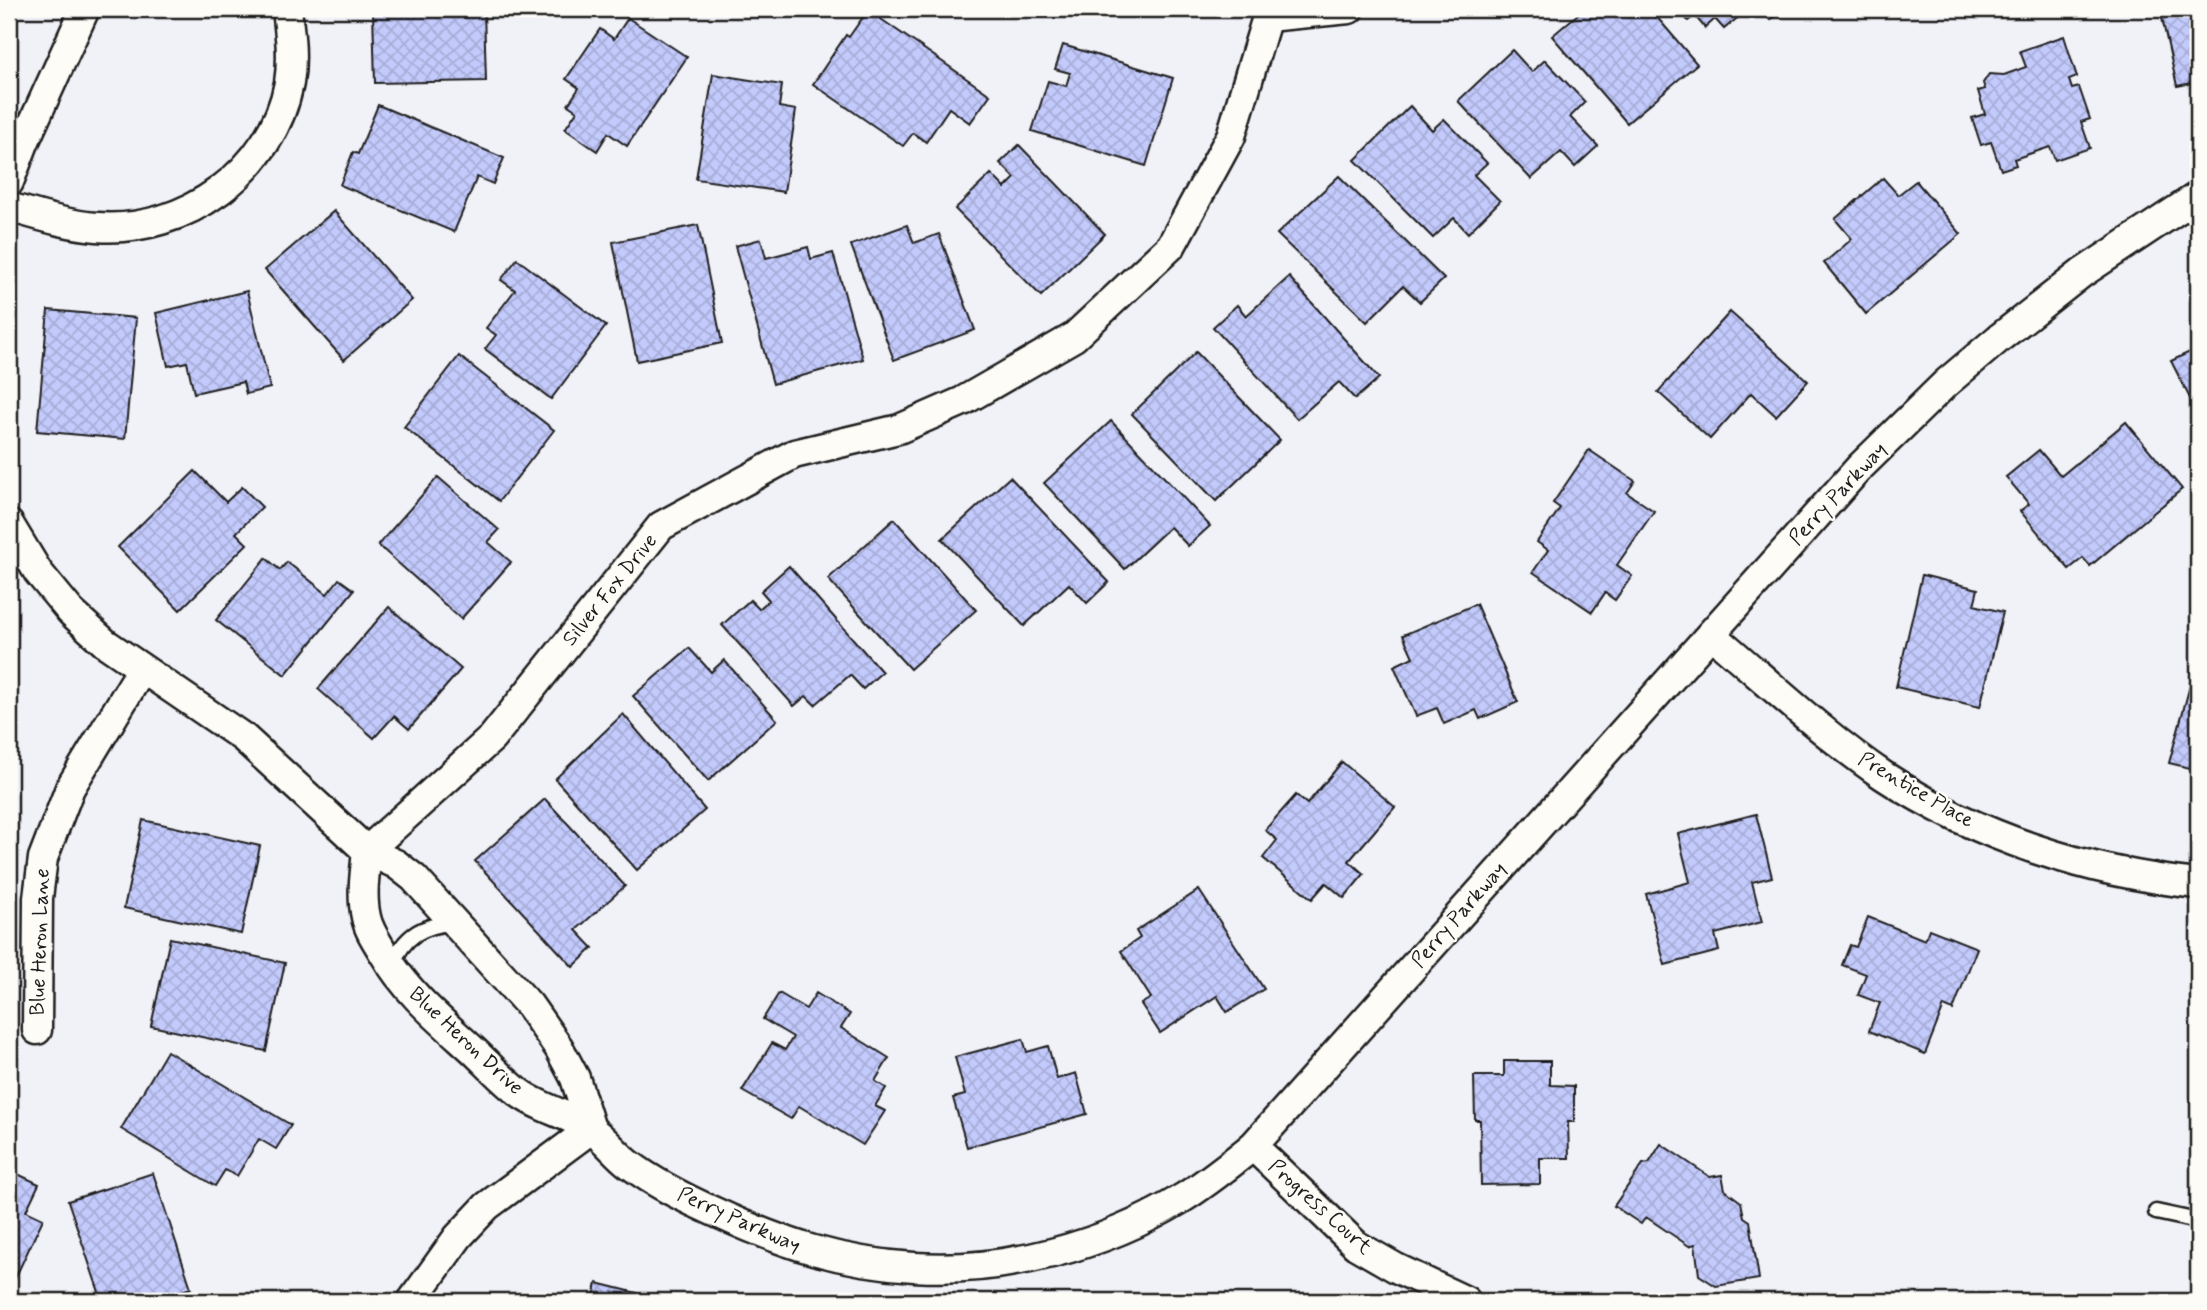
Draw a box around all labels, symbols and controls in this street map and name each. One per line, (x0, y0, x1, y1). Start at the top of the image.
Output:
street label: Perry Parkway (1783, 436, 1893, 552)
street label: Silver Fox Drive (556, 528, 664, 652)
street label: Prentice Place (1853, 745, 1979, 835)
street label: Perry Parkway (1405, 856, 1513, 974)
street label: Blue Heron Lane (23, 868, 57, 1016)
street label: Blue Heron Drive (403, 981, 529, 1101)
street label: Progress Court (1262, 1153, 1378, 1262)
street label: Perry Parkway (673, 1180, 805, 1260)

